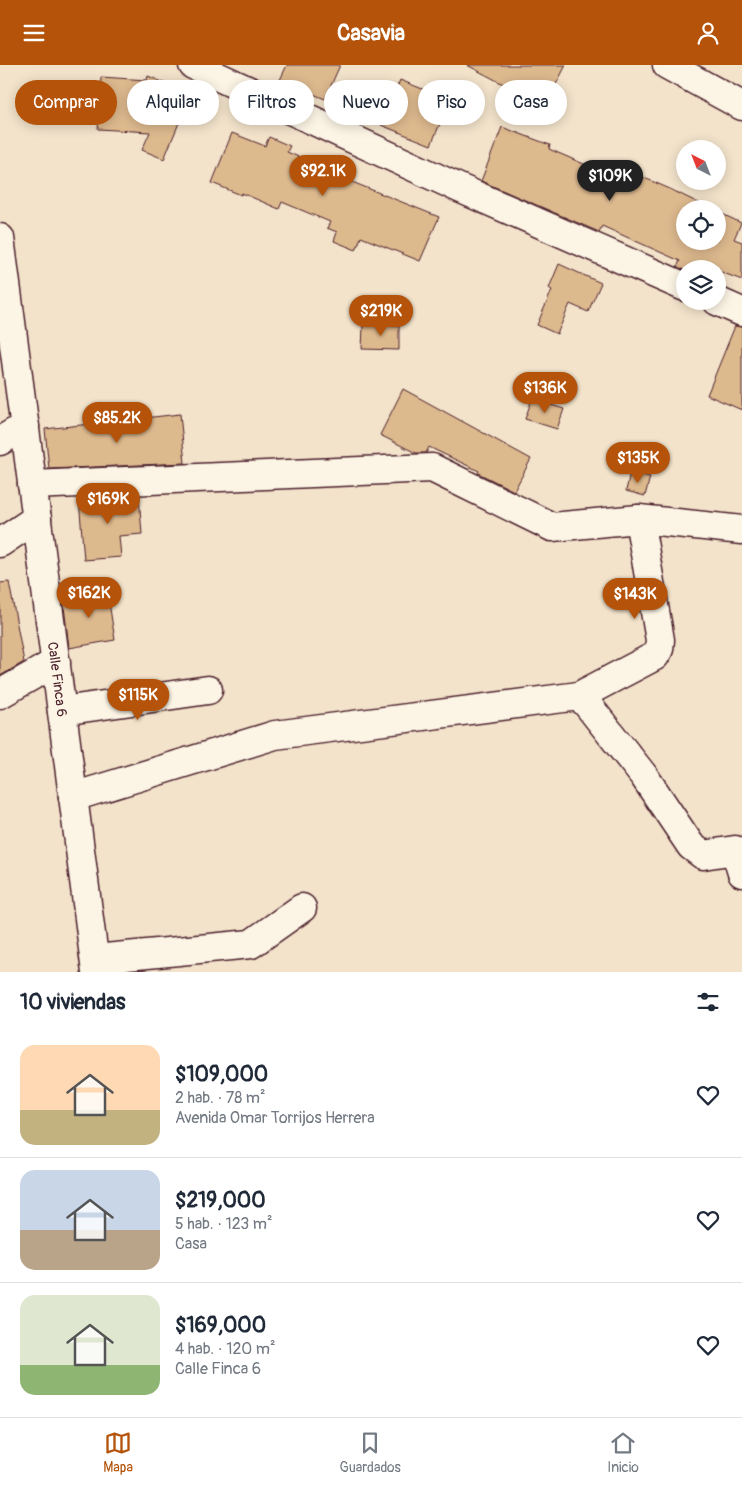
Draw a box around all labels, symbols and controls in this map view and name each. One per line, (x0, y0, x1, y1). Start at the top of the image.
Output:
icon: menu (20, 19, 48, 47)
text: Casavia (337, 19, 405, 47)
icon: person (694, 19, 722, 47)
chip: Comprar (15, 80, 117, 125)
chip: Alquilar (127, 80, 219, 125)
chip: Filtros (229, 80, 314, 125)
chip: Nuevo (324, 80, 408, 125)
chip: Piso (418, 80, 485, 125)
chip: Casa (495, 80, 567, 125)
north arrow (676, 140, 726, 190)
map controls (676, 140, 726, 310)
pin: $92.1K (282, 155, 364, 197)
pin: $109K (575, 159, 645, 202)
text: $92.1K (300, 161, 346, 181)
text: $109K (588, 166, 632, 186)
button: locate (676, 200, 726, 250)
button: layers (676, 260, 726, 310)
pin: $219K (346, 295, 416, 337)
text: $219K (360, 301, 402, 321)
pin: $136K (510, 371, 580, 414)
text: $136K (524, 378, 566, 398)
pin: $85.2K (76, 401, 158, 444)
text: $85.2K (93, 408, 141, 428)
pin: $135K (603, 441, 673, 484)
text: $135K (617, 448, 659, 468)
pin: $169K (73, 483, 143, 525)
text: $169K (87, 489, 129, 509)
pin: $162K (54, 577, 124, 619)
pin: $143K (600, 577, 670, 620)
text: $162K (68, 583, 110, 603)
text: $143K (614, 584, 656, 604)
street label: Calle Finca 6 (44, 641, 71, 718)
pin: $115K (103, 679, 173, 721)
text: $115K (118, 685, 158, 705)
icon: filters (694, 988, 722, 1016)
text: 10 viviendas (20, 989, 125, 1016)
text: $109,000 (175, 1061, 268, 1088)
icon: home (60, 1065, 120, 1125)
icon: heart (694, 1081, 722, 1109)
text: 2 hab. · 78 m² (175, 1088, 266, 1108)
text: Avenida Omar Torrijos Herrera (175, 1108, 375, 1128)
text: $219,000 (175, 1187, 266, 1214)
icon: home (60, 1190, 120, 1250)
icon: heart (694, 1206, 722, 1234)
text: 5 hab. · 123 m² (175, 1214, 272, 1234)
text: Casa (175, 1234, 207, 1254)
text: $169,000 (175, 1312, 266, 1339)
icon: home (60, 1315, 120, 1375)
icon: heart (694, 1331, 722, 1359)
text: 4 hab. · 120 m² (175, 1339, 275, 1359)
text: Calle Finca 6 (175, 1359, 261, 1379)
tab: Mapa (103, 1429, 133, 1476)
tab: Guardados (339, 1429, 401, 1476)
tab: Inicio (607, 1429, 639, 1476)

